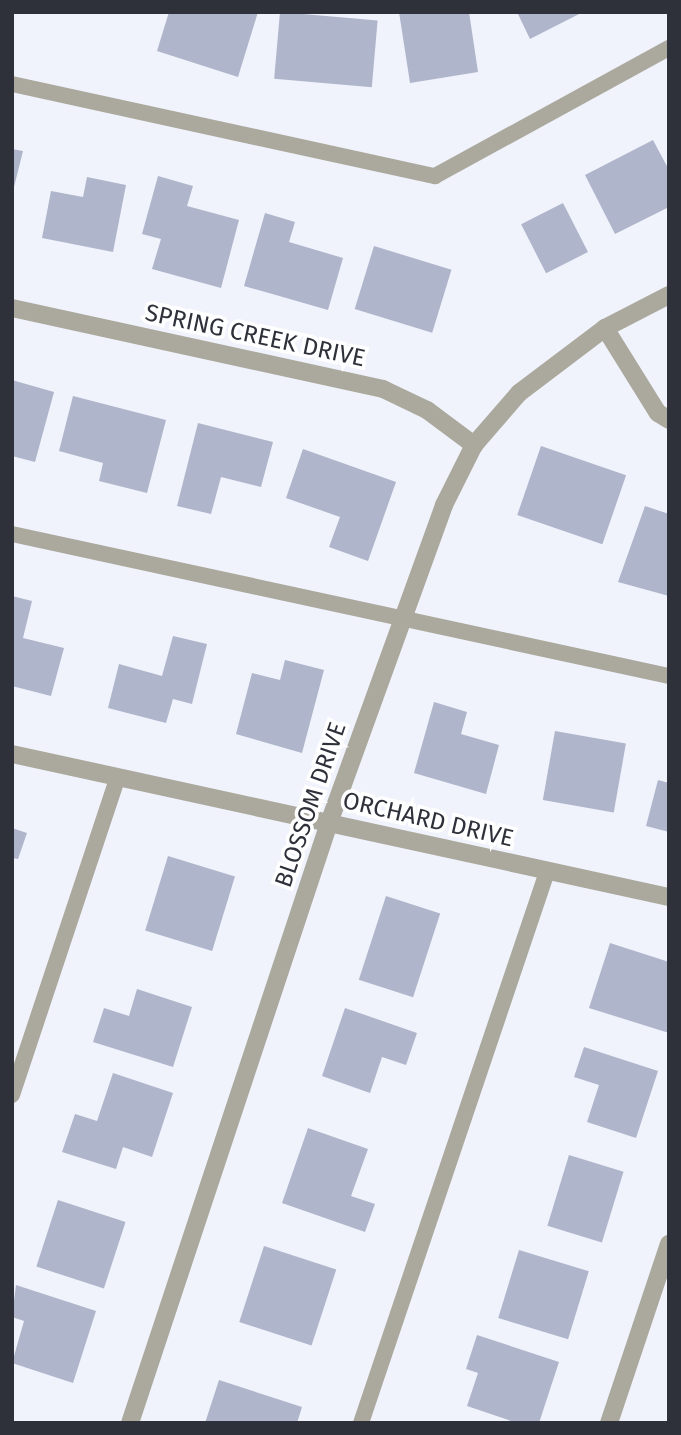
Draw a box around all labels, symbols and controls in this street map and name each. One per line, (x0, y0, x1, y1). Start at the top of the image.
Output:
street label: SPRING CREEK DRIVE (143, 299, 367, 373)
street label: BLOSSOM DRIVE (269, 719, 353, 891)
street label: ORCHARD DRIVE (340, 786, 516, 854)

